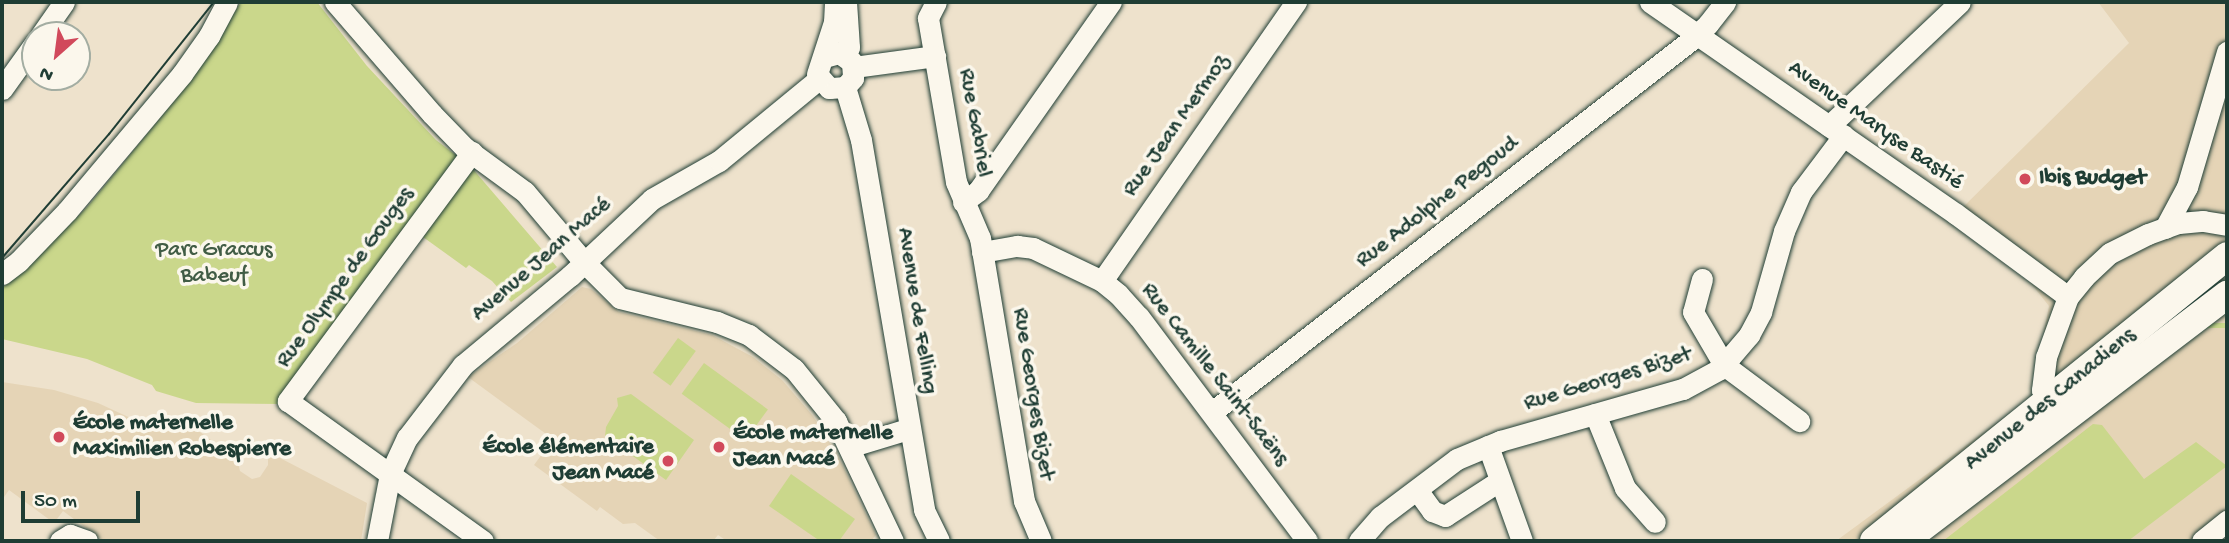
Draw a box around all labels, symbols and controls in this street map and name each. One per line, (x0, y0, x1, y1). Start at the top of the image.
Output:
north arrow (21, 21, 91, 91)
street label: Rue Jean Mermoz (1118, 49, 1236, 203)
street label: Avenue Maryse Bastié (1782, 55, 1968, 197)
text: N (36, 60, 58, 86)
street label: Rue Gabriel (951, 67, 997, 179)
street label: Rue Adolphe Pegoud (1351, 131, 1525, 275)
place label: Ibis Budget (2039, 165, 2146, 193)
marker: Ibis Budget (2017, 171, 2033, 187)
street label: Rue Olympe de Gouges (271, 182, 421, 374)
street label: Avenue Jean Macé (466, 192, 618, 328)
street label: Avenue de Felling (889, 226, 943, 396)
park label: Parc Graccus Babeuf (155, 237, 273, 291)
street label: Rue Camille Saint-Saëns (1134, 278, 1294, 472)
street label: Rue Georges Bizet (1005, 306, 1059, 482)
street label: Avenue des Canadiens (1960, 322, 2142, 478)
street label: Rue Georges Bizet (1521, 341, 1695, 419)
place label: École maternelle Maximilien Robespierre (73, 410, 291, 464)
place label: École maternelle Jean Macé (733, 420, 893, 474)
marker: École maternelle Maximilien Robespierre (51, 429, 67, 445)
place label: École élémentaire Jean Macé (482, 434, 654, 488)
marker: École maternelle Jean Macé (711, 439, 727, 455)
marker: École élémentaire Jean Macé (660, 453, 676, 469)
scale bar (24, 476, 144, 520)
text: 50 m (34, 490, 77, 515)

